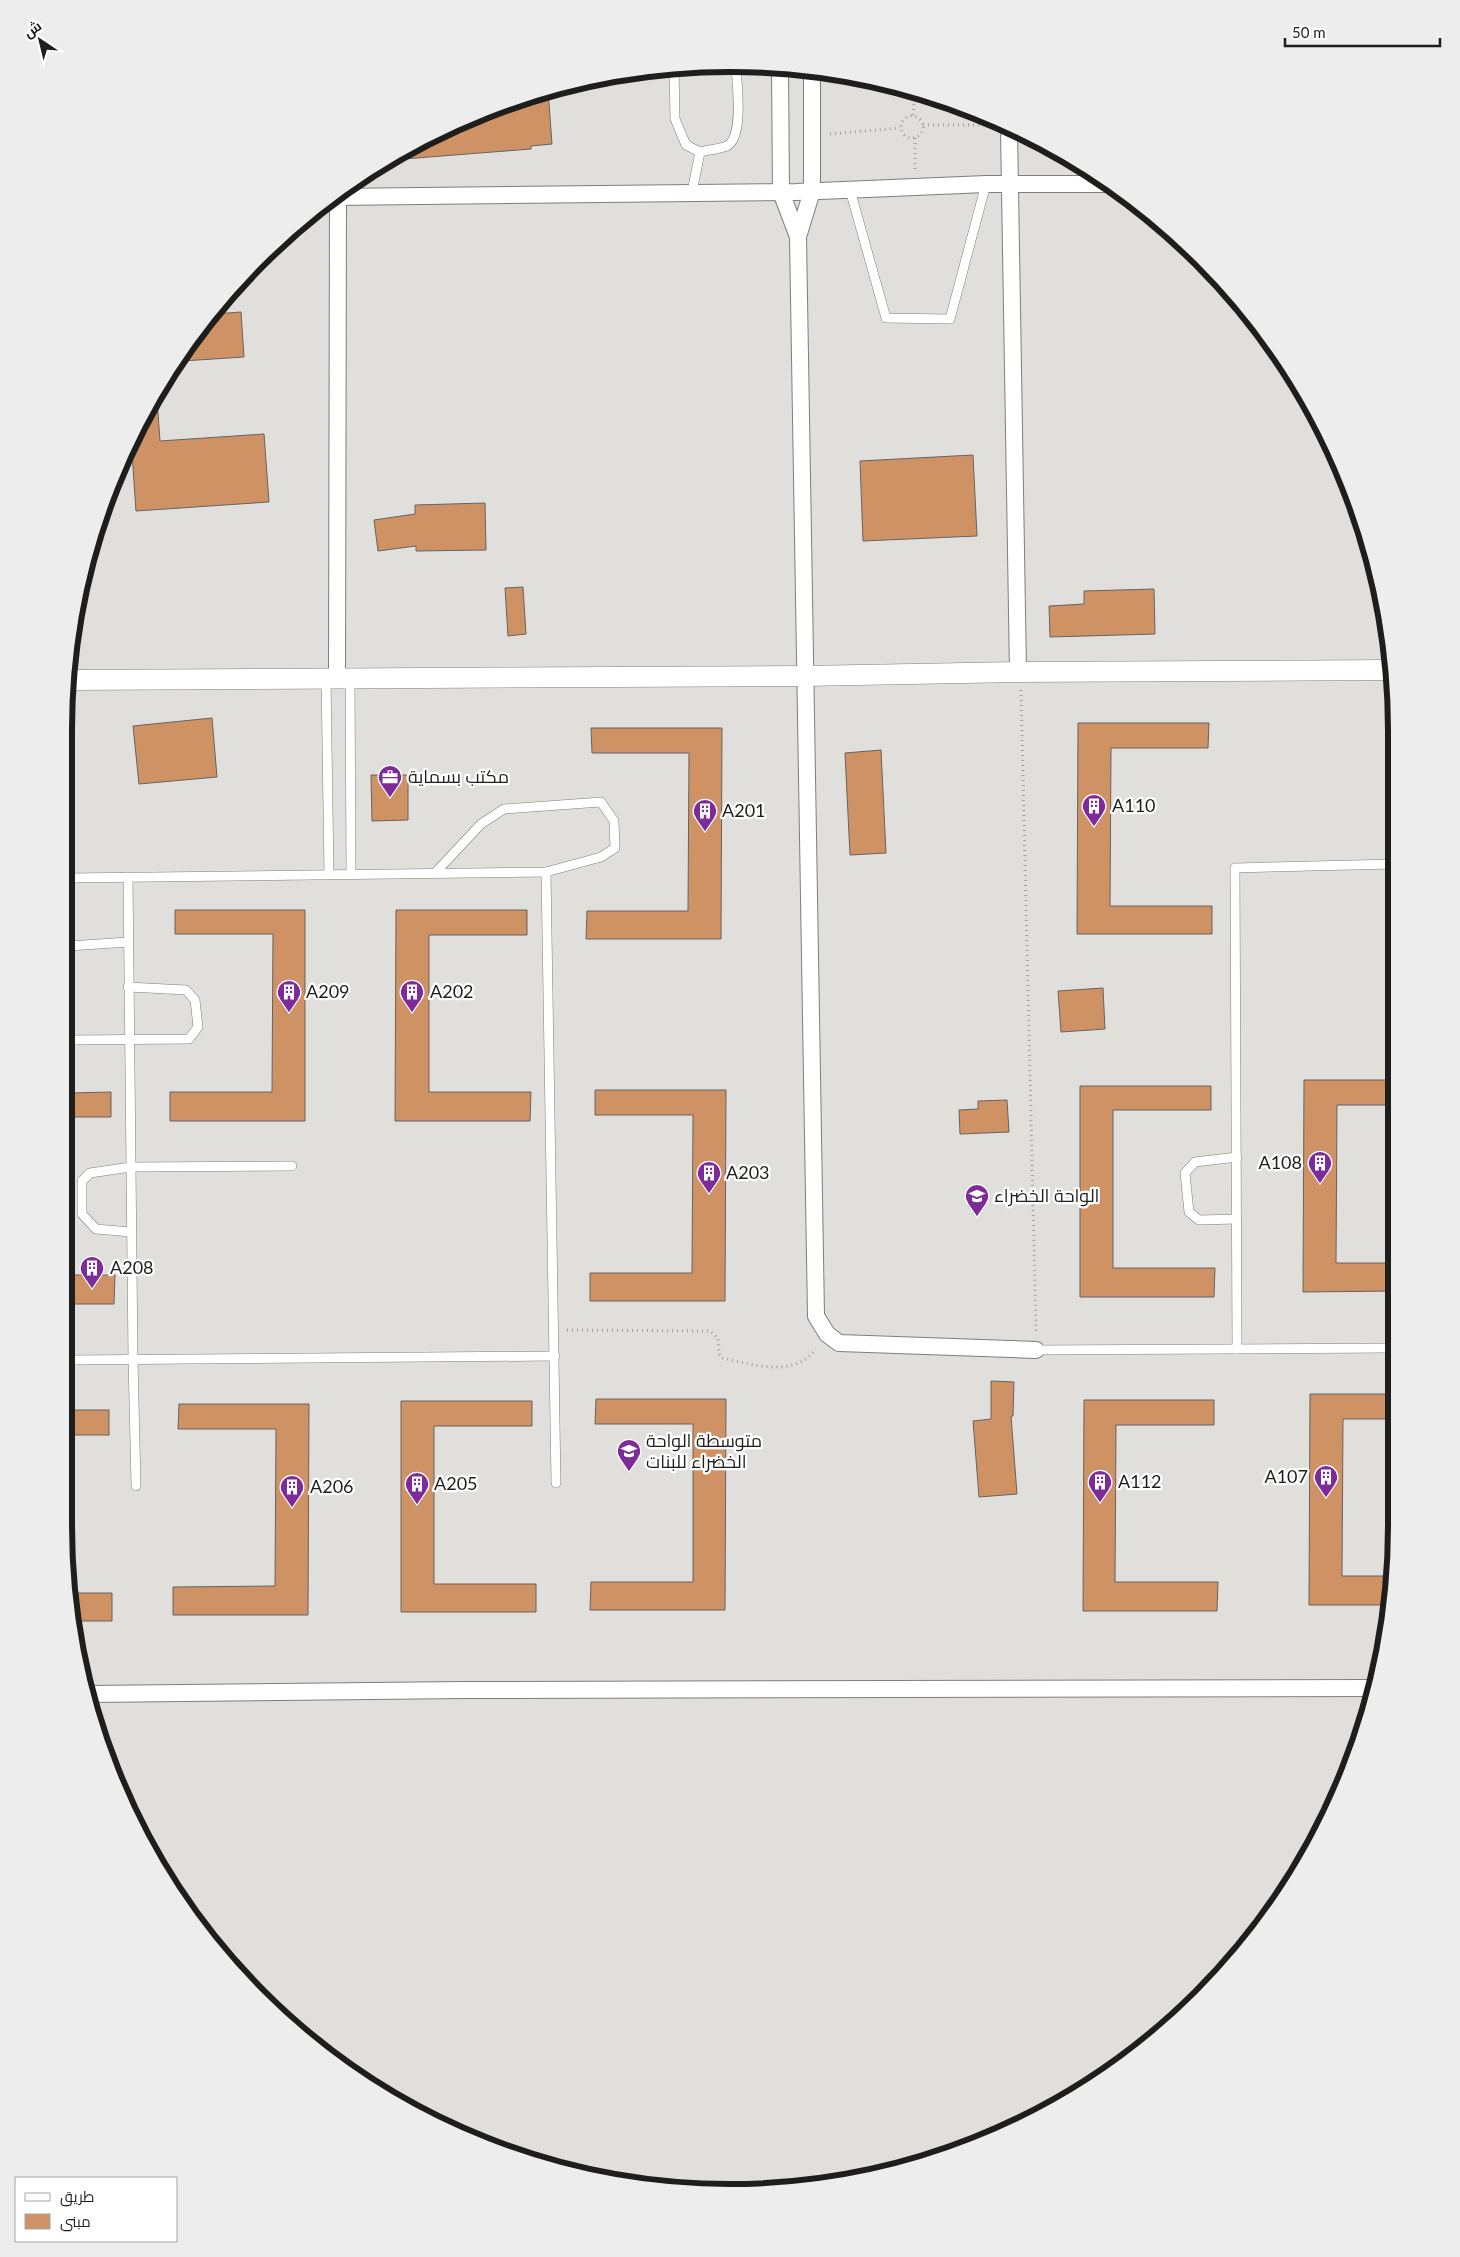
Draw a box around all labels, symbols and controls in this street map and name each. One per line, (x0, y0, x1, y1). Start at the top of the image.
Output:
north arrow (15, 15, 65, 65)
scale bar (1285, 15, 1440, 47)
text: ش (20, 17, 45, 42)
text: 50 m (1292, 23, 1326, 41)
office icon: مكتب بسماية (377, 764, 403, 798)
place label: مكتب بسماية (408, 765, 509, 787)
building icon: A110 (1081, 793, 1107, 827)
place label: A110 (1112, 794, 1156, 816)
building icon: A201 (692, 798, 718, 832)
place label: A201 (722, 799, 766, 821)
building icon: A209 (276, 979, 302, 1013)
building icon: A202 (399, 979, 425, 1013)
place label: A209 (306, 980, 350, 1002)
place label: A202 (430, 980, 474, 1002)
building icon: A108 (1307, 1150, 1333, 1184)
place label: A108 (1258, 1151, 1302, 1173)
building icon: A203 (696, 1160, 722, 1194)
place label: A203 (726, 1161, 770, 1183)
school or university icon: الواحة الخضراء (964, 1183, 990, 1217)
place label: الواحة الخضراء (994, 1184, 1099, 1207)
building icon: A208 (79, 1255, 105, 1289)
place label: A208 (110, 1256, 154, 1278)
place label: متوسطة الواحة الخضراء للبنات (646, 1429, 762, 1473)
school or university icon: متوسطة الواحة الخضراء للبنات (616, 1438, 642, 1472)
building icon: A107 (1313, 1464, 1339, 1498)
place label: A107 (1264, 1465, 1308, 1487)
building icon: A112 (1087, 1469, 1113, 1503)
place label: A112 (1118, 1470, 1162, 1492)
building icon: A205 (404, 1471, 430, 1505)
place label: A205 (434, 1472, 478, 1494)
building icon: A206 (279, 1474, 305, 1508)
place label: A206 (310, 1475, 354, 1497)
legend (15, 2177, 178, 2242)
text: طريق (60, 2187, 94, 2207)
text: مبنى (60, 2212, 91, 2232)

